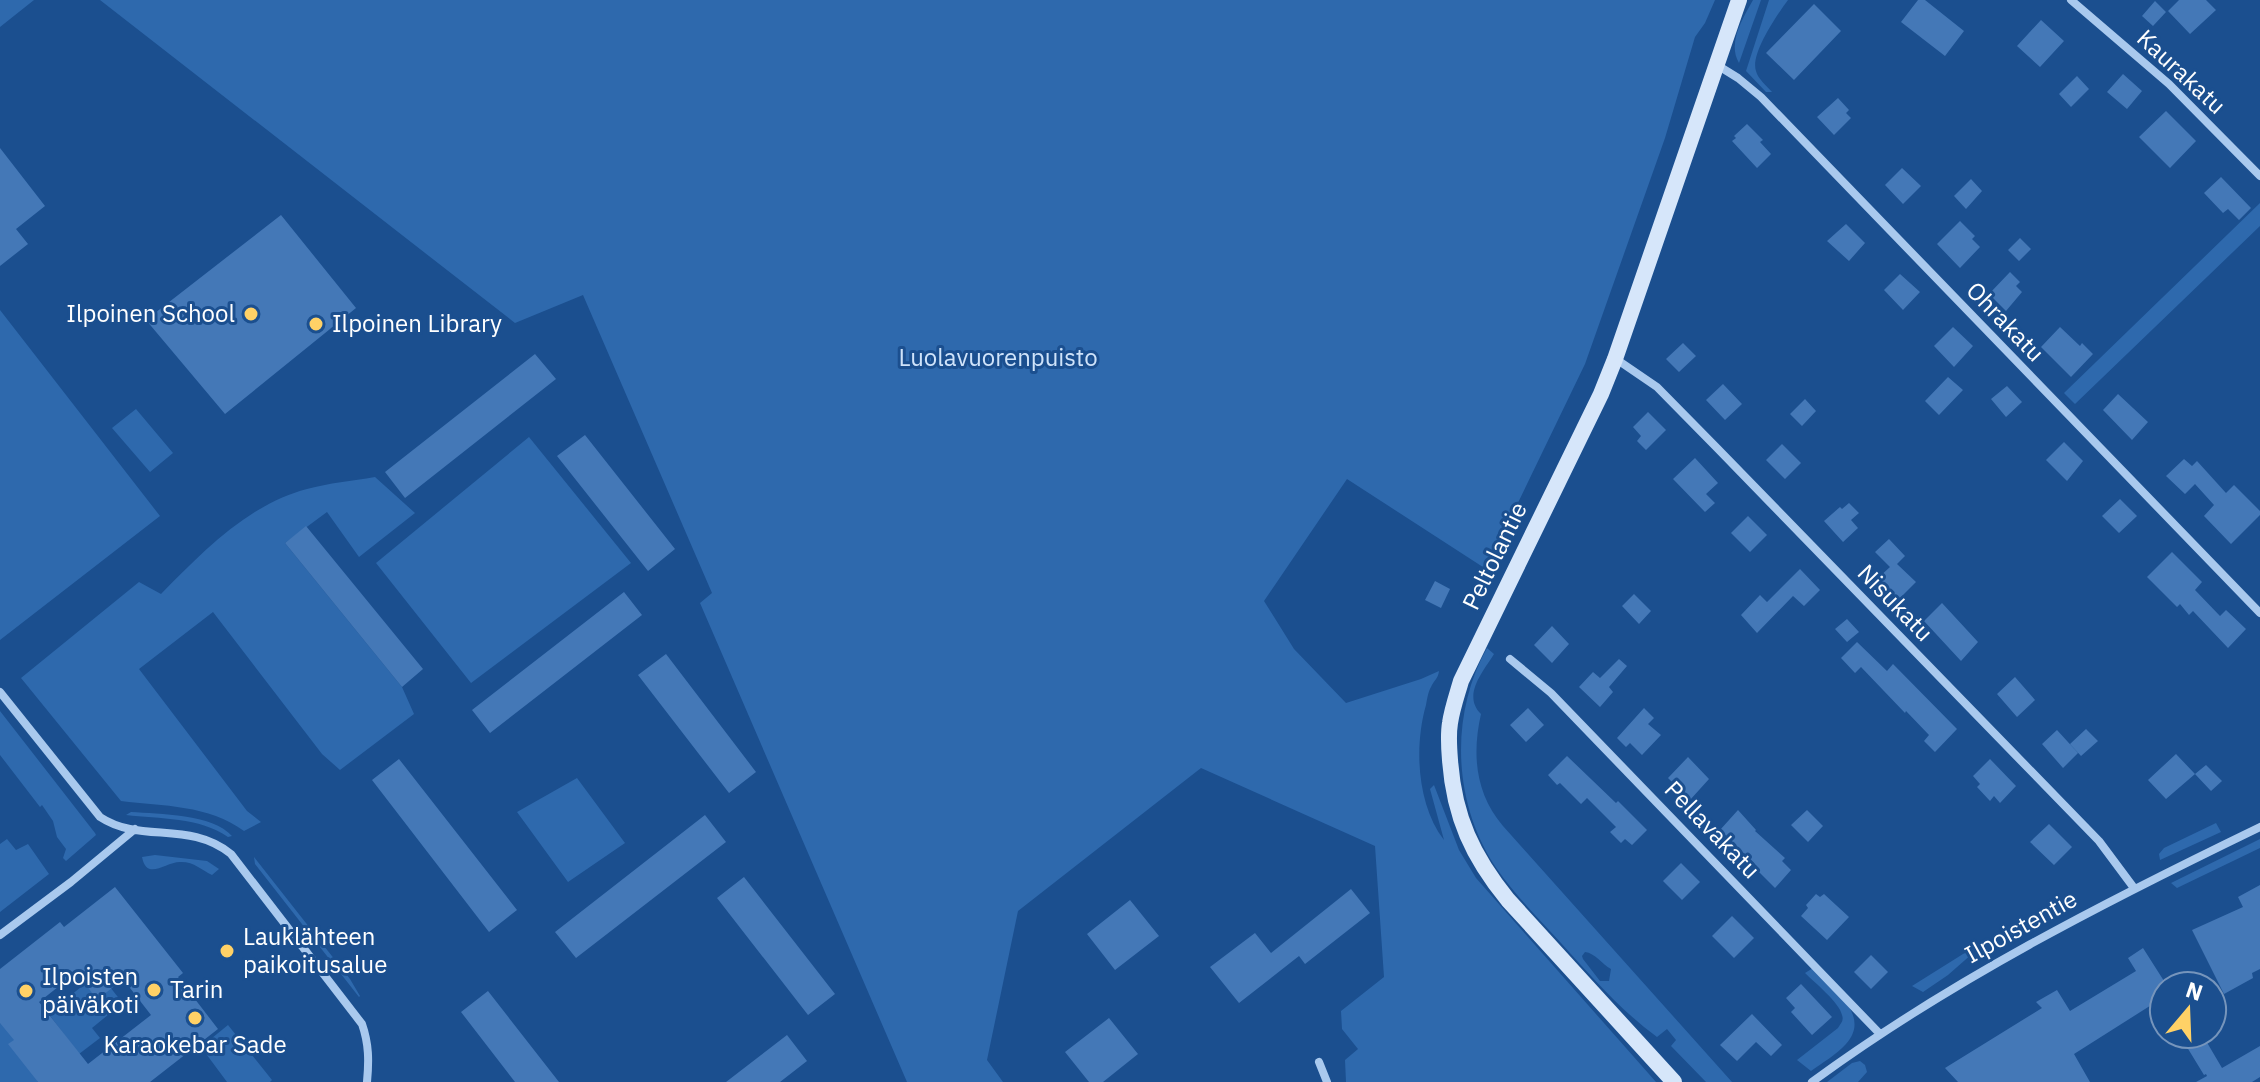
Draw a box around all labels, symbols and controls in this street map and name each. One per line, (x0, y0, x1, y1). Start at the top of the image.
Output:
street label: Kaurakatu (2130, 22, 2233, 121)
street label: Ohrakatu (1960, 274, 2052, 368)
place label: Ilpoinen School (66, 297, 235, 329)
marker: Ilpoinen School (242, 305, 260, 323)
place label: Ilpoinen Library (332, 307, 502, 339)
marker: Ilpoinen Library (307, 315, 325, 333)
park label: Luolavuorenpuisto (898, 341, 1098, 373)
street label: Peltolantie (1454, 496, 1534, 615)
street label: Nisukatu (1851, 557, 1940, 648)
street label: Pellavakatu (1658, 773, 1768, 885)
street label: Ilpoistentie (1959, 882, 2082, 970)
place label: Lauklähteen paikoitusalue (243, 920, 387, 980)
marker: Lauklähteen paikoitusalue (218, 942, 236, 960)
place label: Ilpoisten päiväkoti (42, 960, 139, 1020)
north arrow (2148, 970, 2228, 1050)
place label: Tarin (170, 973, 223, 1005)
text: N (2182, 974, 2207, 1007)
marker: Tarin (145, 981, 163, 999)
marker: Ilpoisten päiväkoti (17, 982, 35, 1000)
marker: Karaokebar Sade (186, 1009, 204, 1027)
place label: Karaokebar Sade (103, 1028, 287, 1060)

